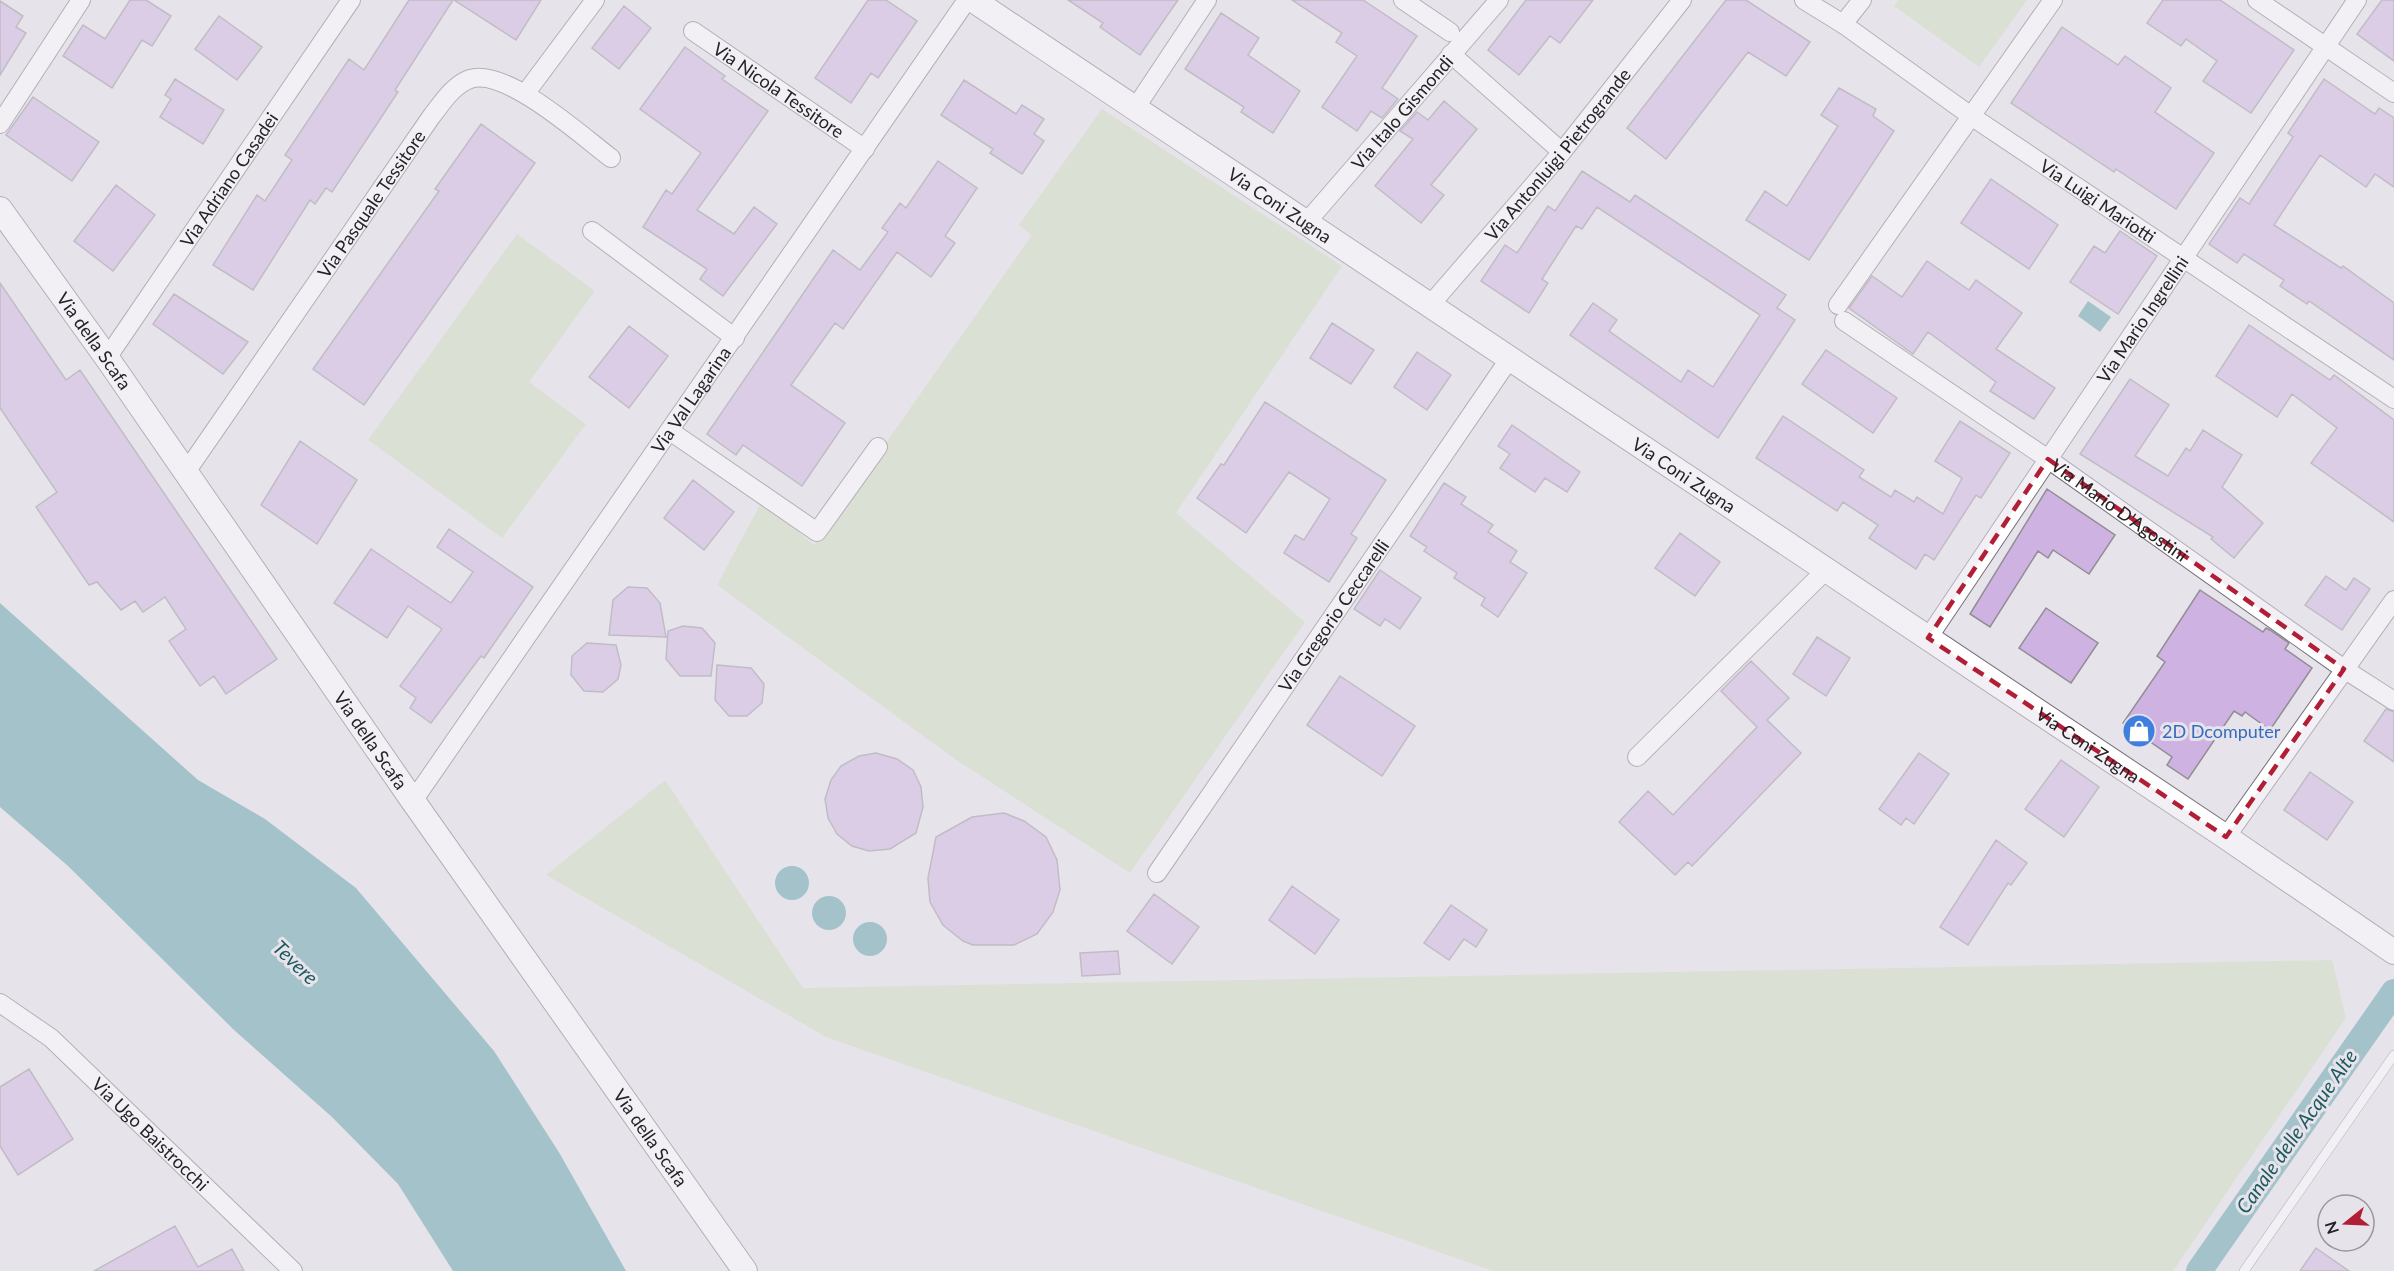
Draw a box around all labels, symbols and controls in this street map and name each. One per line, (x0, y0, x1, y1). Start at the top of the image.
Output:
street label: Via Nicola Tessitore (709, 37, 849, 143)
street label: Via Italo Gismondi (1346, 50, 1457, 174)
street label: Via Antonluigi Pietrogrande (1480, 64, 1635, 245)
street label: Via Adriano Casadei (175, 108, 282, 251)
street label: Via Pasquale Tessitore (313, 126, 430, 282)
street label: Via Luigi Mariotti (2036, 154, 2160, 247)
street label: Via Coni Zugna (1224, 162, 1336, 247)
street label: Via Mario Ingrellini (2092, 252, 2193, 387)
street label: Via della Scafa (52, 288, 136, 394)
street label: Via Val Lagarina (646, 342, 735, 457)
street label: Via Coni Zugna (1628, 432, 1740, 517)
street label: Via Mario D'Agostini (2047, 454, 2192, 566)
street label: Via Gregorio Ceccarelli (1273, 535, 1393, 696)
street label: Via della Scafa (330, 687, 413, 793)
street label: Via Coni Zugna (2032, 702, 2144, 787)
shop icon: 2D Dcomputer (2121, 713, 2157, 749)
place label: 2D Dcomputer (2162, 720, 2281, 742)
water label: Tevere (269, 935, 323, 989)
water label: Canale delle Acque Alte (2230, 1045, 2362, 1217)
street label: Via Ugo Baistrocchi (87, 1073, 214, 1195)
street label: Via della Scafa (609, 1085, 693, 1191)
north arrow (2316, 1193, 2376, 1253)
text: N (2320, 1219, 2342, 1237)

